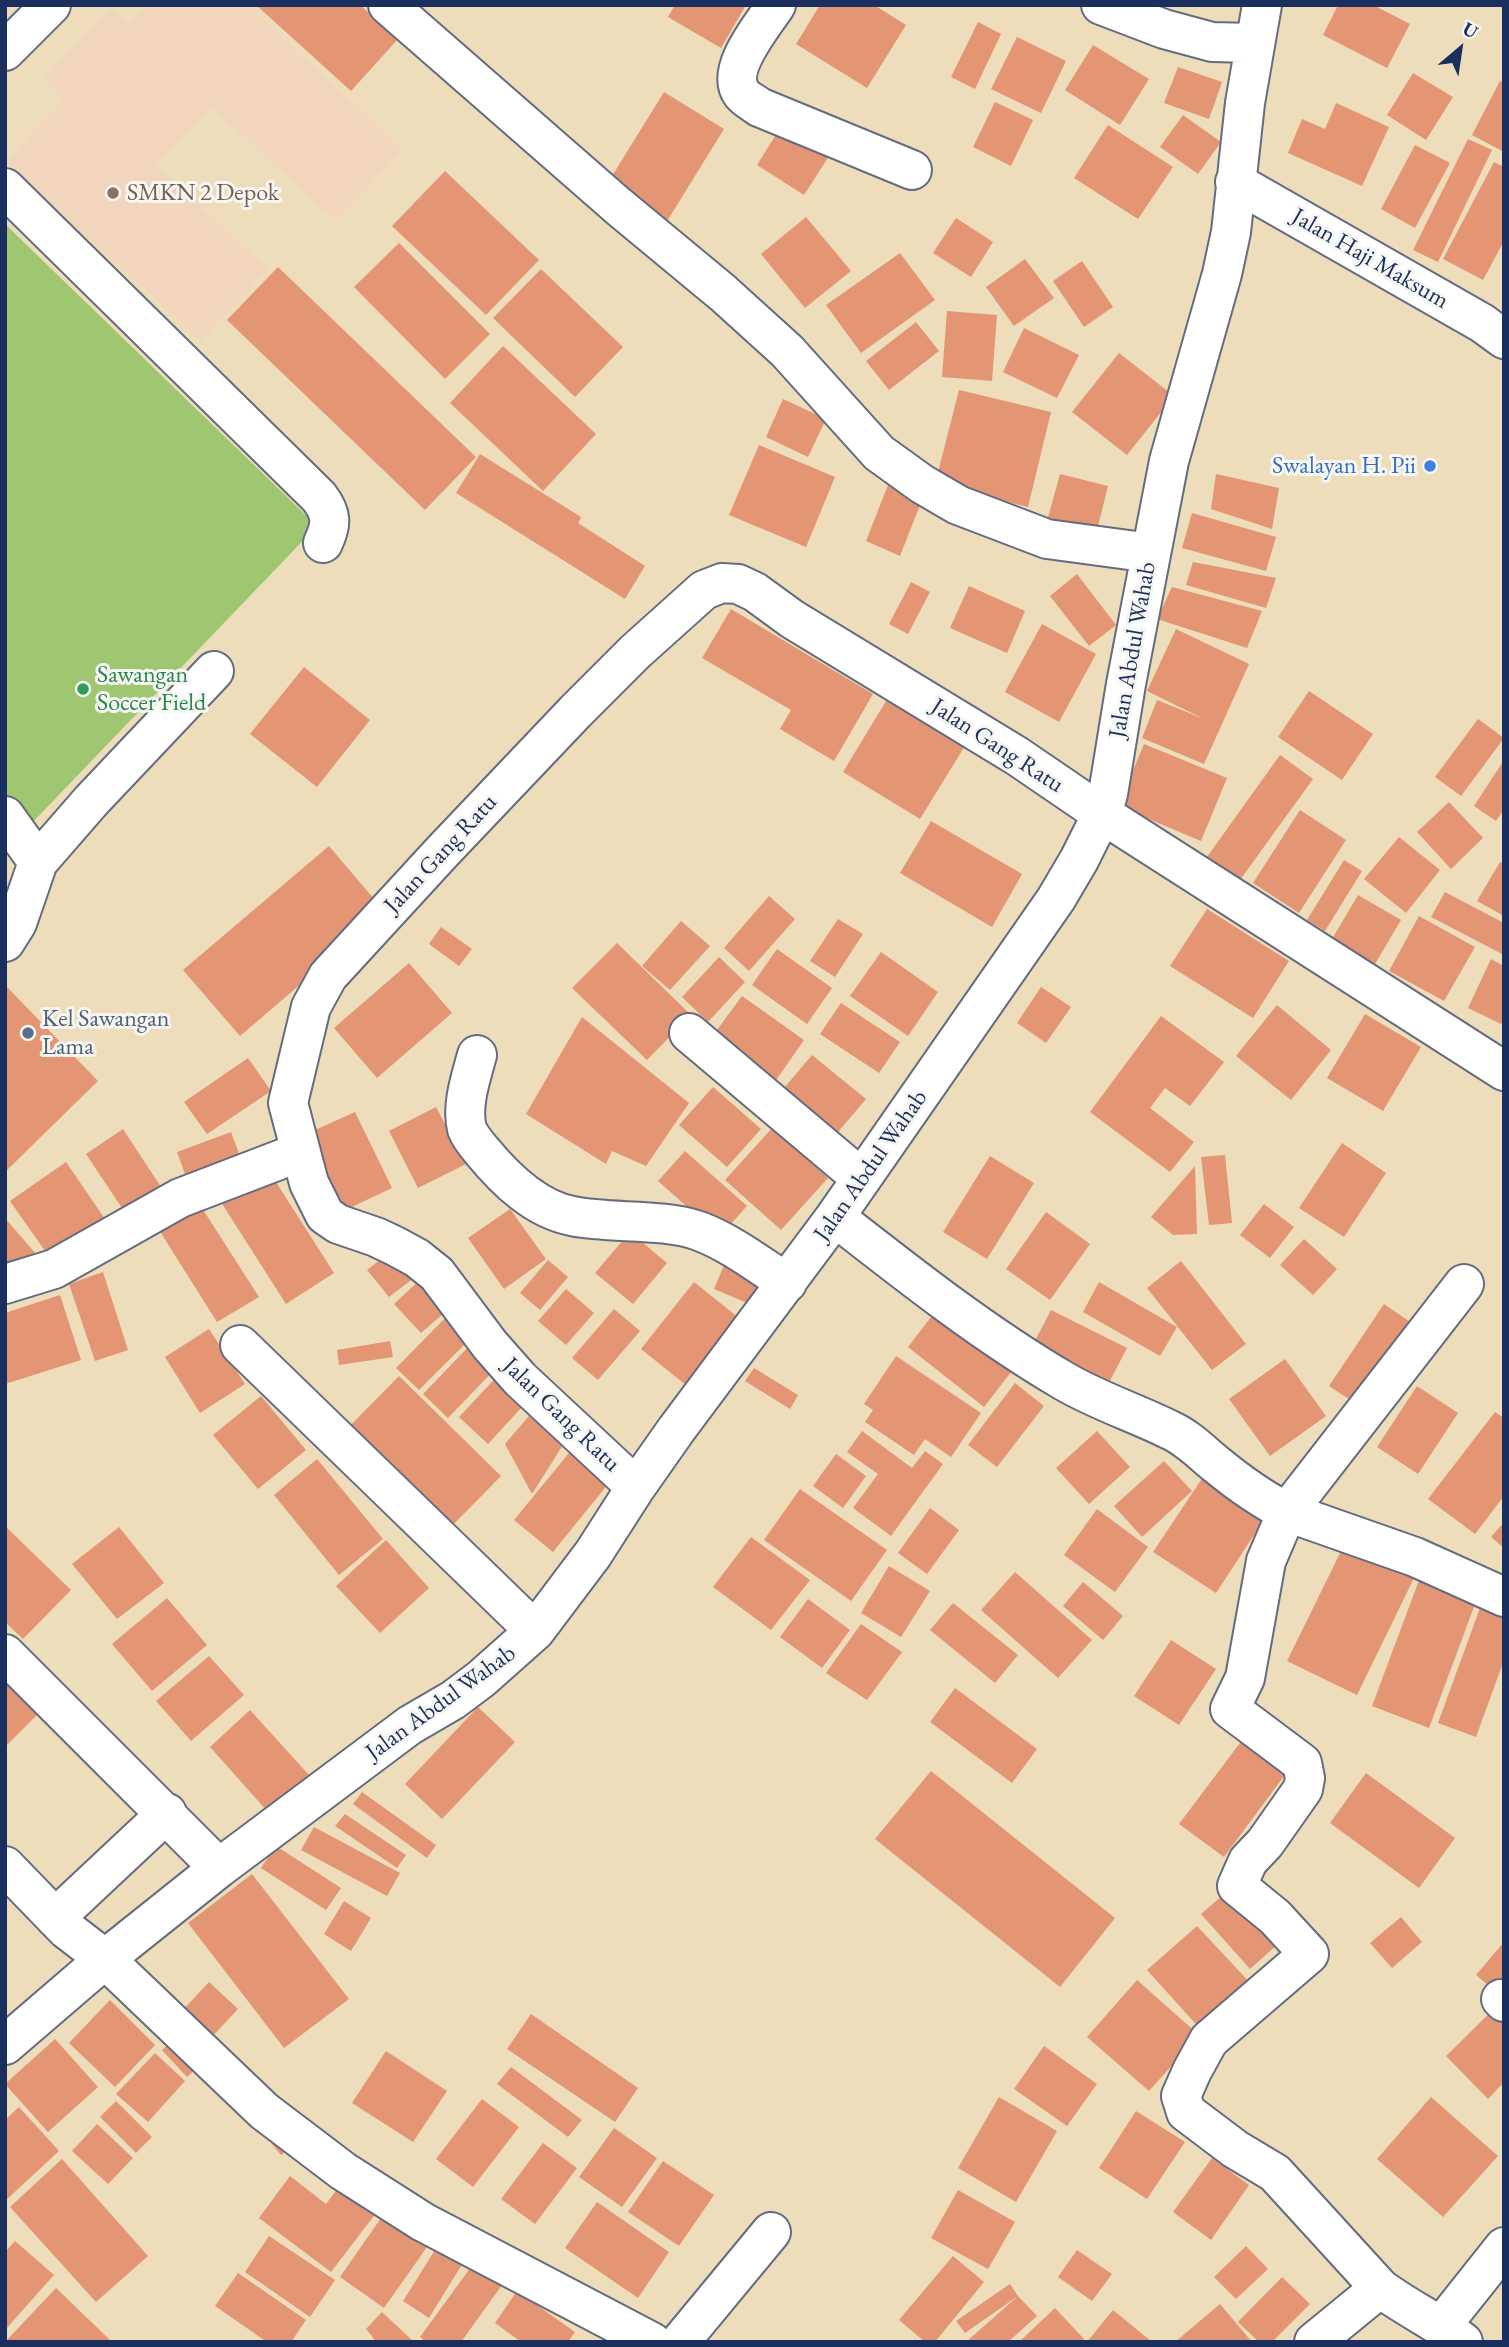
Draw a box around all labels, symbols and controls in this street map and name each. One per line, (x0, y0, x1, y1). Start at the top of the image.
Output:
north arrow (1425, 14, 1495, 84)
text: U (1458, 16, 1483, 45)
place label: SMKN 2 Depok (127, 179, 279, 207)
marker: SMKN 2 Depok (105, 185, 121, 201)
street label: Jalan Haji Maksum (1286, 202, 1454, 316)
place label: Swalayan H. Pii (1272, 452, 1416, 480)
marker: Swalayan H. Pii (1422, 458, 1438, 474)
street label: Jalan Abdul Wahab (1103, 560, 1163, 740)
place label: Sawangan Soccer Field (97, 661, 206, 717)
marker: Sawangan Soccer Field (75, 681, 91, 697)
street label: Jalan Gang Ratu (925, 692, 1069, 800)
street label: Jalan Gang Ratu (379, 788, 503, 920)
place label: Kel Sawangan Lama (42, 1005, 170, 1061)
marker: Kel Sawangan Lama (20, 1025, 36, 1041)
street label: Jalan Abdul Wahab (808, 1085, 934, 1247)
street label: Jalan Gang Ratu (496, 1352, 626, 1478)
street label: Jalan Abdul Wahab (360, 1639, 522, 1767)

